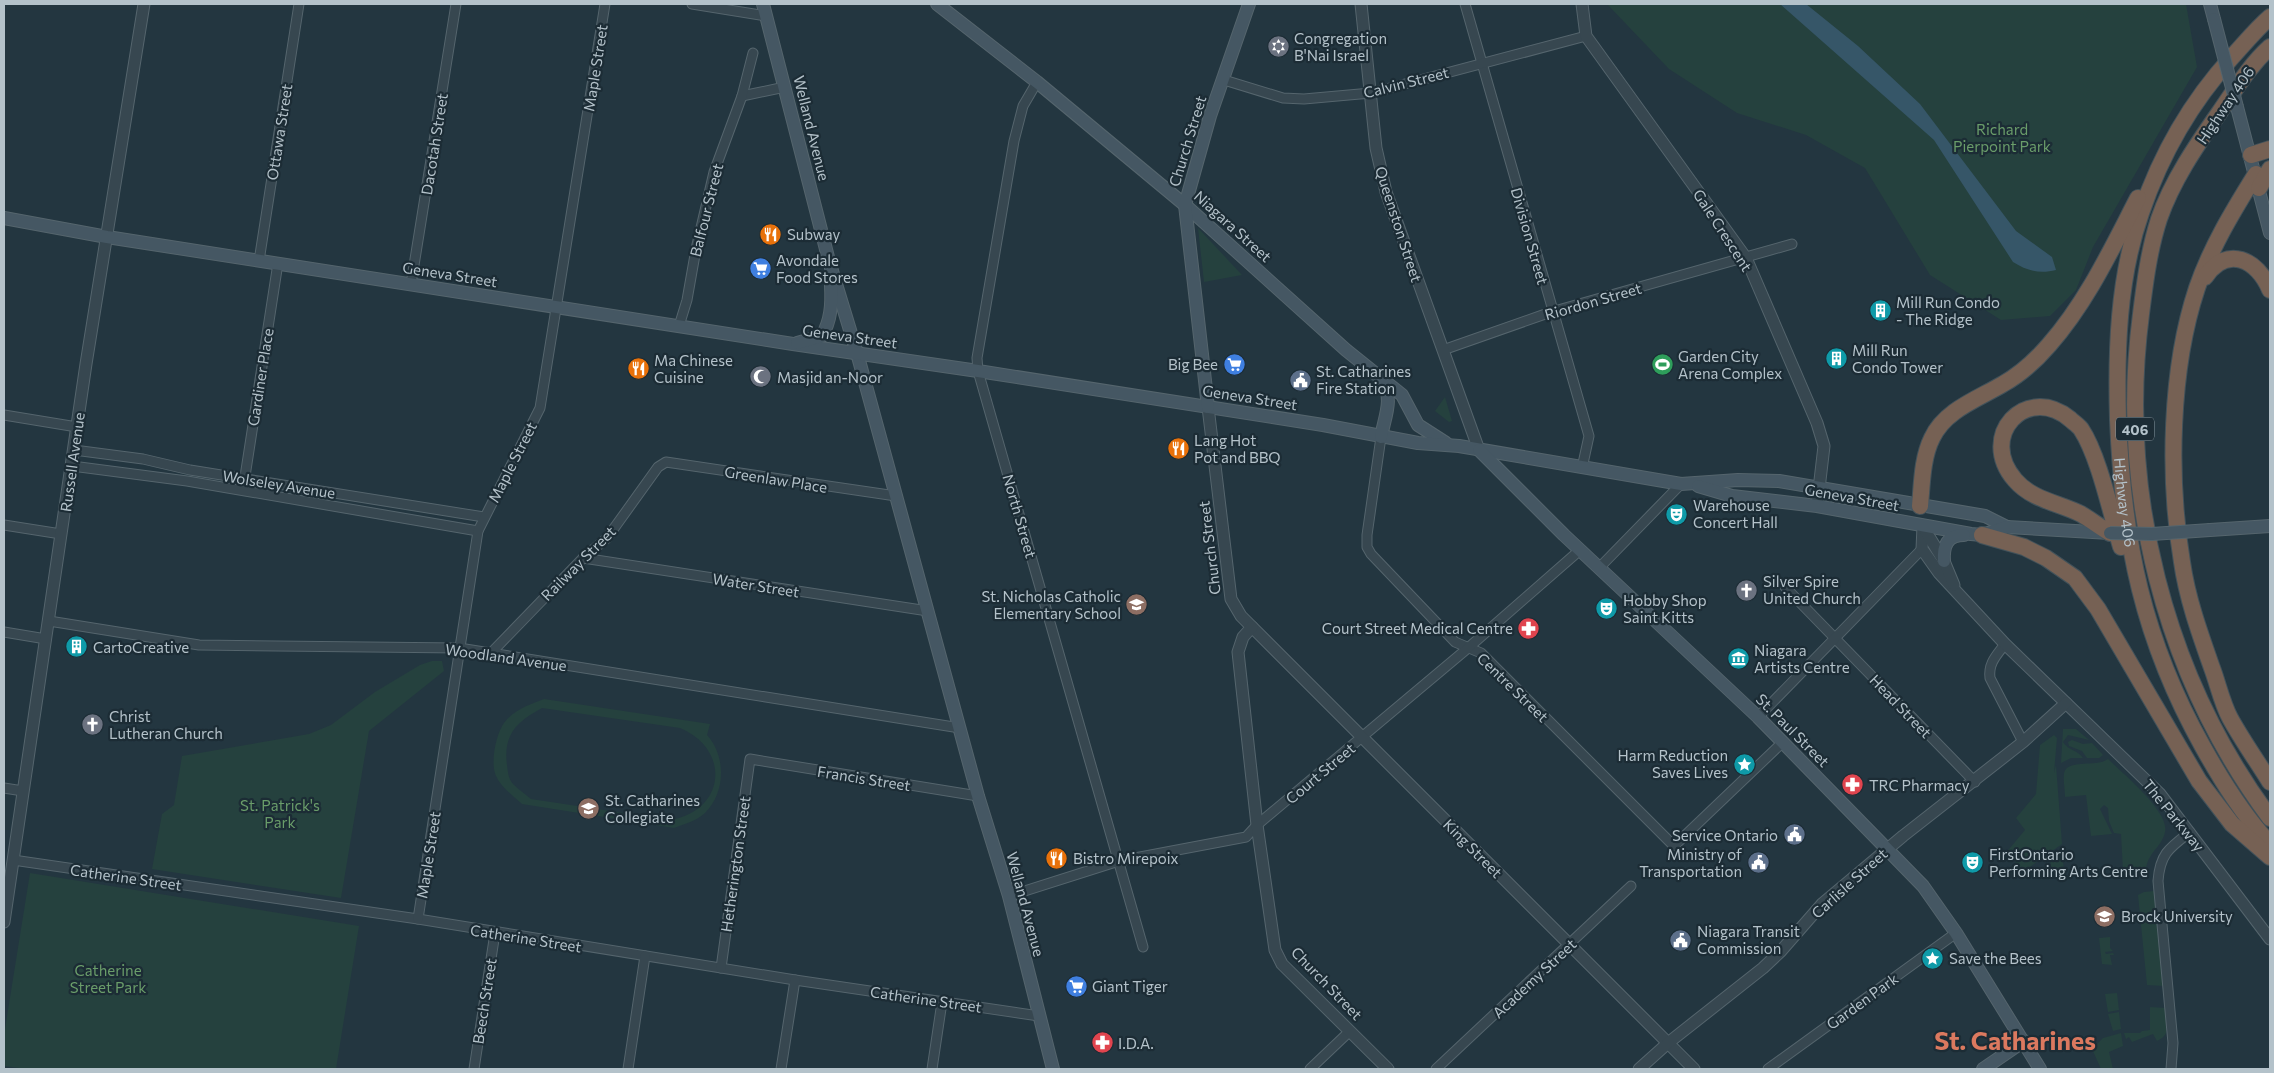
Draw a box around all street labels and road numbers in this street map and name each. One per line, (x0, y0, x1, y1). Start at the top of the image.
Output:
street label: Maple Street (579, 23, 611, 113)
street label: Calvin Street (1361, 63, 1451, 101)
street label: Highway 406 (2192, 63, 2258, 147)
street label: Welland Avenue (790, 74, 834, 183)
street label: Ottawa Street (263, 83, 295, 181)
street label: Dacotah Street (417, 92, 451, 196)
street label: Church Street (1165, 93, 1209, 189)
street label: Balfour Street (686, 161, 726, 259)
street label: Queenston Street (1372, 164, 1426, 284)
street label: Division Street (1508, 185, 1552, 287)
street label: Gale Crescent (1690, 186, 1756, 274)
street label: Niagara Street (1191, 187, 1275, 265)
street label: Geneva Street (401, 258, 499, 290)
street label: Riordon Street (1542, 279, 1644, 323)
street label: Geneva Street (801, 320, 899, 352)
street label: Gardiner Place (243, 327, 277, 427)
street label: Geneva Street (1201, 381, 1299, 413)
street label: Russell Avenue (56, 411, 88, 513)
road number: 406 (2116, 418, 2154, 440)
street label: Maple Street (484, 419, 540, 505)
street label: Highway 406 (2111, 457, 2140, 548)
street label: Greenlaw Place (723, 462, 829, 496)
street label: Wolseley Avenue (221, 466, 337, 502)
street label: North Street (999, 472, 1041, 560)
street label: Geneva Street (1803, 480, 1901, 514)
street label: Church Street (1194, 500, 1224, 596)
street label: Railway Street (537, 522, 619, 604)
street label: Water Street (711, 569, 801, 601)
street label: Woodland Avenue (444, 640, 568, 674)
street label: Centre Street (1474, 649, 1552, 725)
street label: Head Street (1866, 671, 1936, 741)
street label: St. Paul Street (1753, 690, 1833, 770)
street label: Court Street (1282, 739, 1358, 807)
street label: Francis Street (816, 762, 912, 794)
street label: The Parkway (2139, 775, 2209, 855)
street label: Hetherington Street (717, 795, 753, 933)
street label: Maple Street (412, 810, 444, 900)
street label: King Street (1440, 815, 1506, 881)
street label: Carlisle Street (1807, 844, 1891, 922)
street label: Welland Avenue (1003, 850, 1049, 958)
street label: Catherine Street (69, 860, 183, 894)
street label: Catherine Street (469, 920, 583, 956)
street label: Academy Street (1488, 935, 1580, 1021)
street label: Church Street (1288, 943, 1366, 1023)
street label: Beech Street (468, 957, 500, 1045)
street label: Garden Park (1823, 969, 1901, 1033)
street label: Catherine Street (869, 982, 983, 1016)

